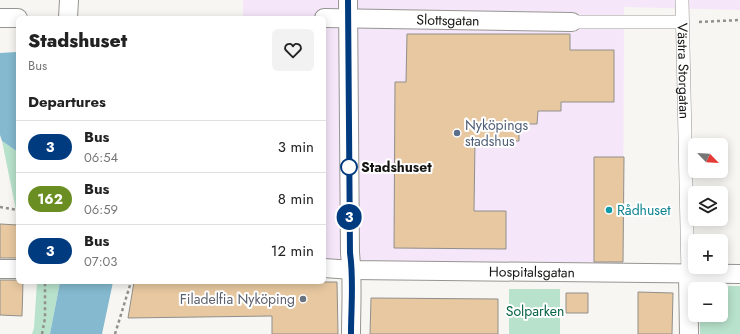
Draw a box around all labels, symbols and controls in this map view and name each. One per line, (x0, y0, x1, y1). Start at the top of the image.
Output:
street label: Slottsgatan (416, 9, 480, 31)
street label: Västra Storgatan (673, 23, 695, 119)
text: Stadshuset (28, 27, 127, 54)
button: heart (272, 29, 314, 71)
text: Bus (28, 56, 47, 75)
text: Departures (28, 91, 106, 113)
place label: Nyköpings stadshus (465, 115, 529, 151)
text: Bus (84, 126, 109, 148)
marker: Nyköpings stadshus (452, 128, 462, 138)
text: 3 min (278, 136, 314, 158)
text: 3 (46, 137, 54, 157)
north arrow (688, 138, 728, 178)
map controls (688, 138, 728, 322)
text: 06:54 (84, 148, 118, 167)
place label: Stadshuset (361, 157, 432, 177)
marker: Stadshuset (340, 158, 358, 176)
text: Bus (84, 178, 109, 200)
button: layers (688, 186, 728, 226)
text: 8 min (278, 188, 314, 210)
text: 162 (37, 189, 63, 209)
text: 06:59 (84, 200, 118, 219)
place label: Rådhuset (617, 200, 671, 220)
line badge: 3 (336, 204, 362, 230)
marker: Rådhuset (604, 205, 614, 215)
text: 3 (345, 207, 353, 227)
text: Bus (84, 230, 109, 252)
button: + (688, 234, 728, 274)
text: 12 min (271, 240, 314, 262)
text: 3 (46, 241, 54, 261)
text: 07:03 (84, 252, 117, 271)
street label: Hospitalsgatan (489, 261, 575, 282)
button: − (688, 282, 728, 322)
place label: Filadelfia Nyköping (180, 289, 295, 309)
marker: Filadelfia Nyköping (298, 294, 308, 304)
park label: Solparken (506, 301, 564, 321)

